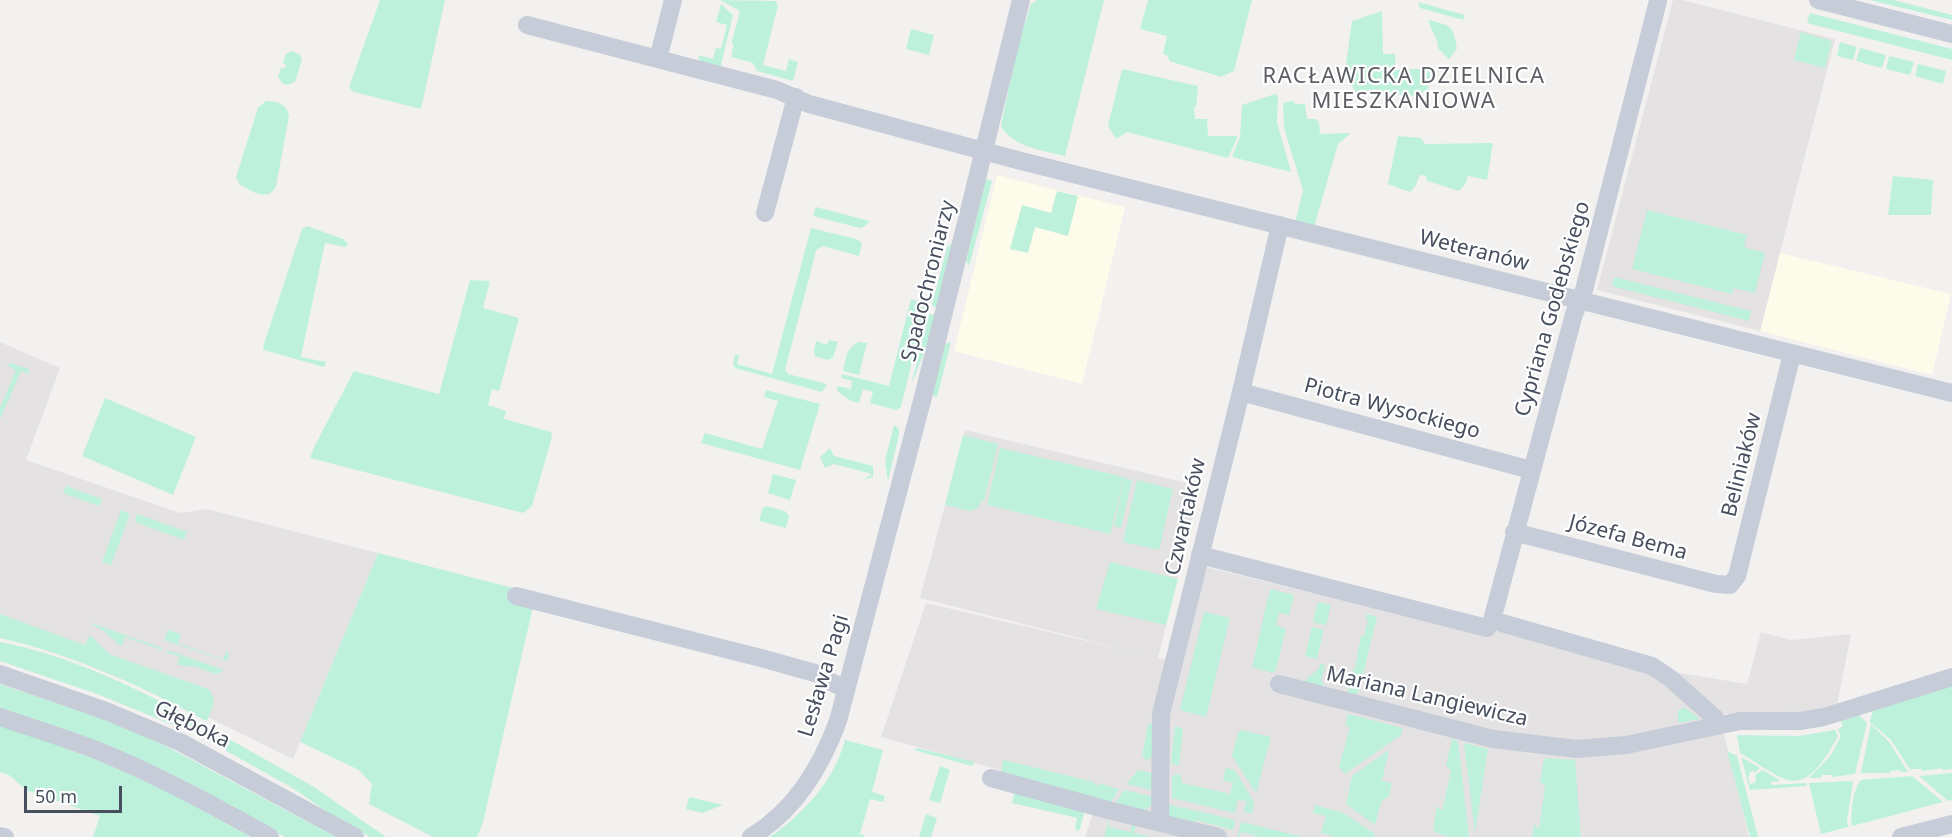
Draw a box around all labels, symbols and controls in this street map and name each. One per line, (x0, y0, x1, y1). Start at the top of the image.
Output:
district label: RACŁAWICKA DZIELNICA MIESZKANIOWA (1263, 64, 1545, 116)
street label: Spadochroniarzy (897, 198, 961, 364)
street label: Cypriana Godebskiego (1510, 198, 1596, 420)
street label: Weteranów (1417, 225, 1531, 277)
street label: Piotra Wysockiego (1301, 373, 1483, 445)
street label: Beliniaków (1717, 410, 1767, 520)
street label: Czwartaków (1160, 456, 1212, 578)
street label: Józefa Bema (1566, 510, 1690, 566)
street label: Lesława Pagi (793, 612, 855, 740)
street label: Mariana Langiewicza (1324, 662, 1530, 732)
street label: Głęboka (150, 696, 234, 754)
scale bar (27, 774, 124, 812)
text: 50 m (35, 784, 77, 808)

